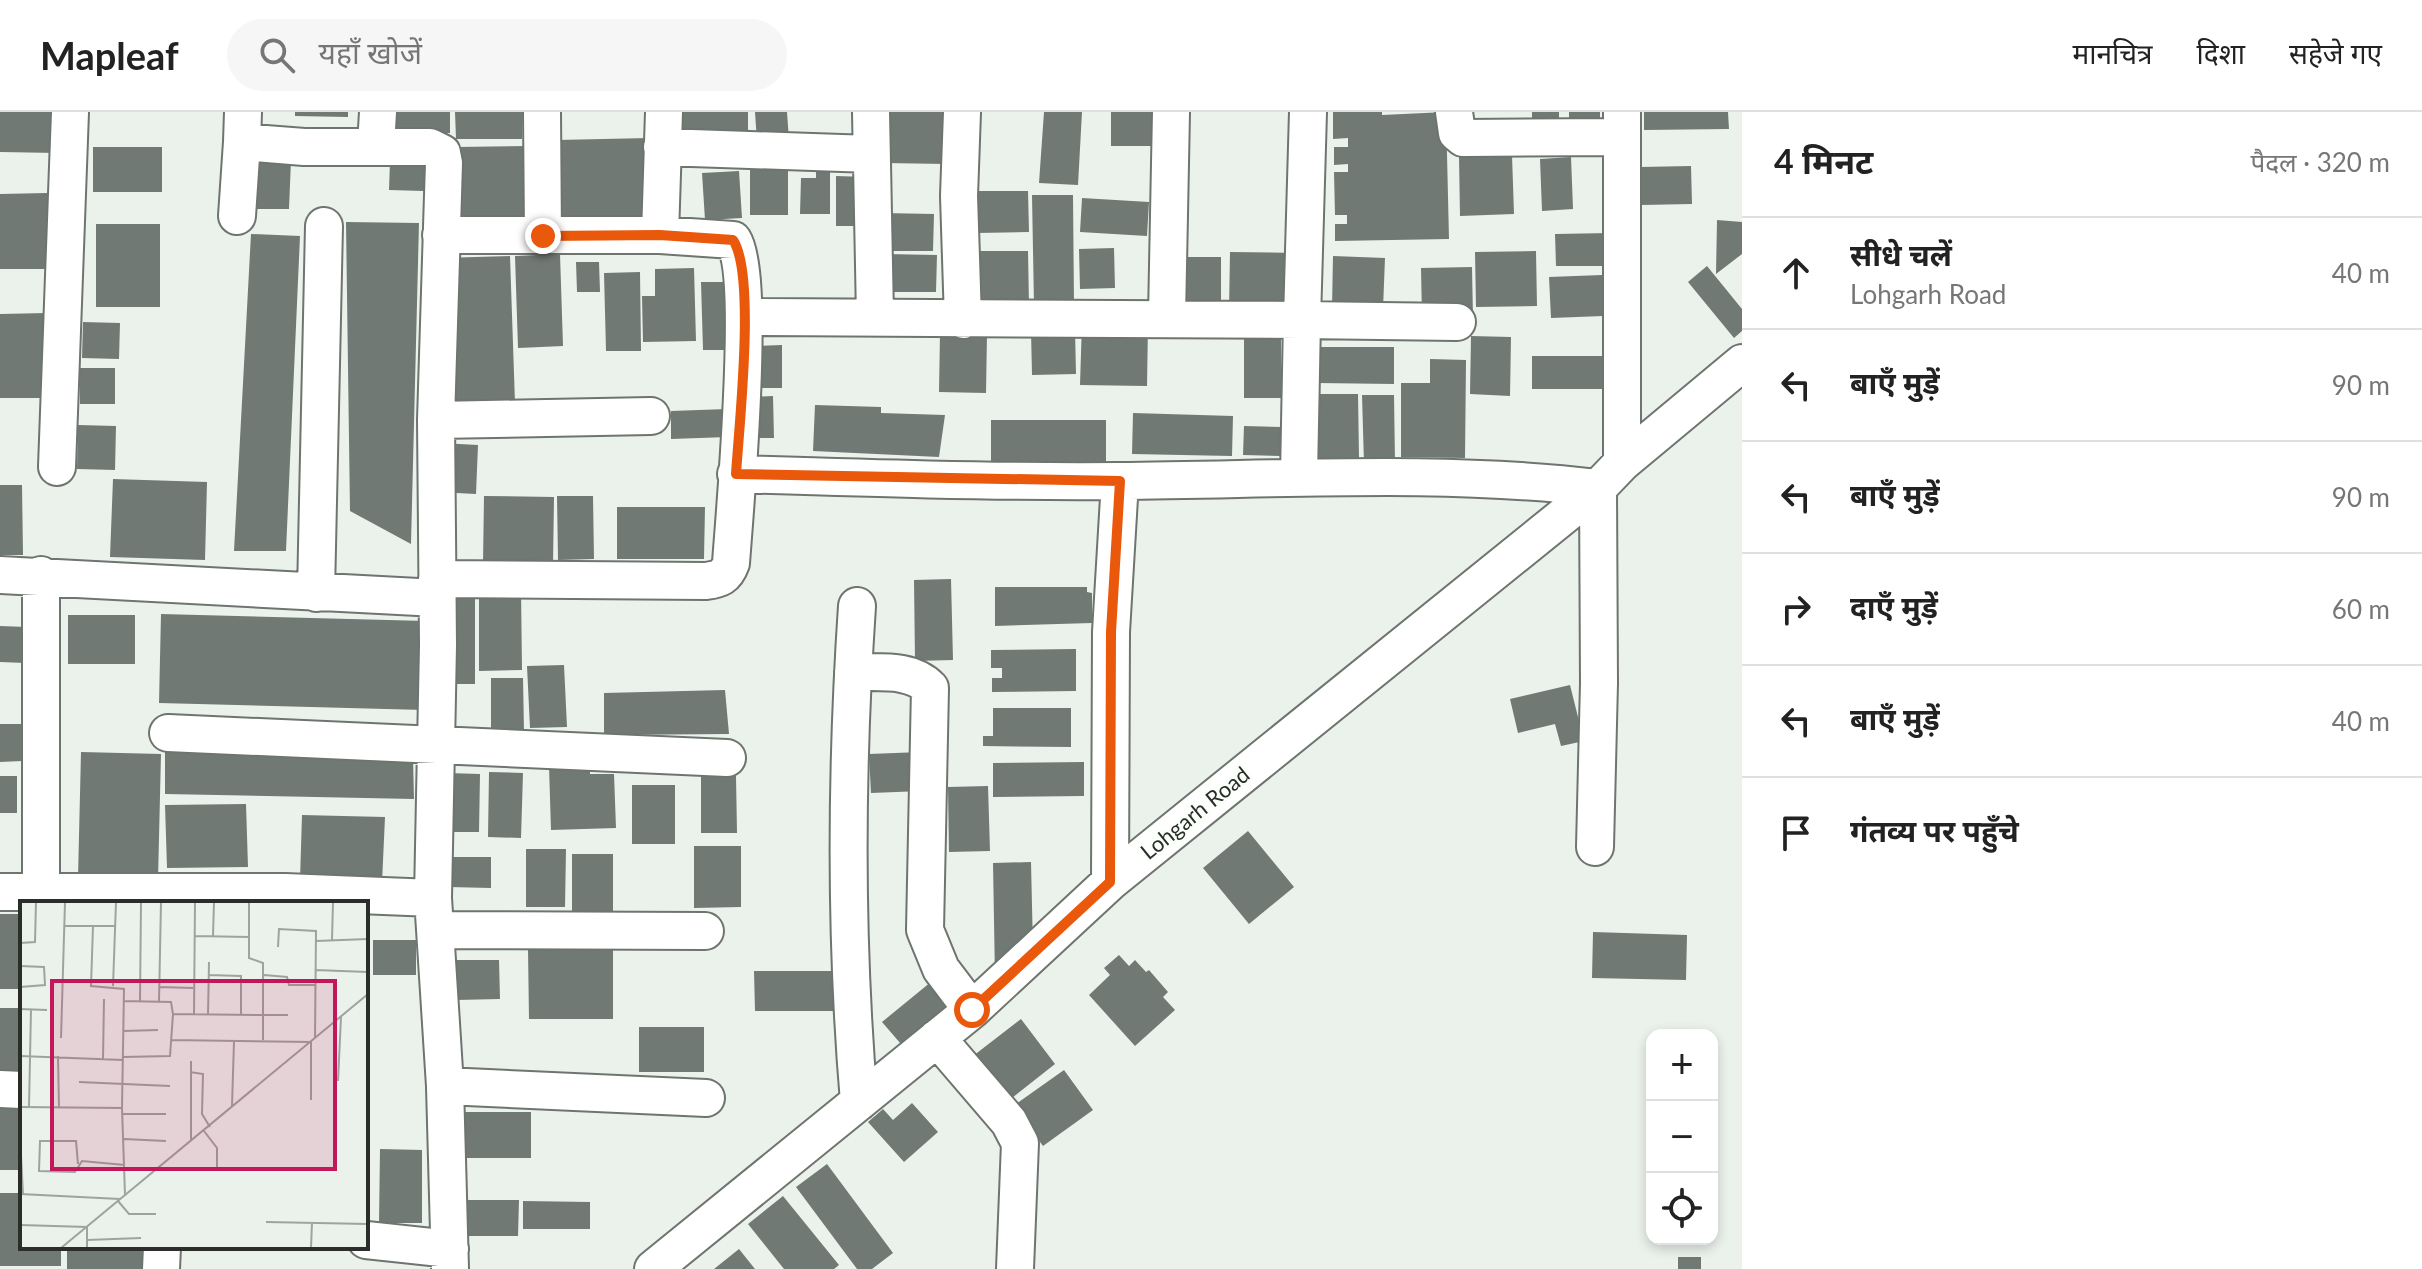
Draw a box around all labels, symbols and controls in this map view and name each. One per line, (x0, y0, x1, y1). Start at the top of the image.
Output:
search box (227, 19, 787, 91)
text: Mapleaf (40, 32, 179, 78)
icon: search (255, 33, 299, 77)
text: यहाँ खोजें (319, 34, 422, 70)
text: मानचित्र (2073, 36, 2153, 70)
text: दिशा (2197, 36, 2245, 70)
text: सहेजे गए (2289, 36, 2382, 70)
text: 4 मिनट (1774, 140, 1873, 181)
text: पैदल · 320 m (2250, 146, 2390, 178)
route end (525, 218, 561, 254)
text: सीधे चलें (1850, 236, 1952, 272)
icon: ahead (1774, 251, 1818, 295)
text: 40 m (2332, 257, 2390, 289)
text: Lohgarh Road (1850, 278, 2006, 310)
icon: left (1774, 363, 1818, 407)
text: बाएँ मुड़ें (1850, 364, 1940, 400)
text: 90 m (2332, 369, 2390, 401)
icon: left (1774, 475, 1818, 519)
text: बाएँ मुड़ें (1850, 476, 1940, 512)
text: 90 m (2332, 481, 2390, 513)
icon: right (1774, 587, 1818, 631)
text: दाएँ मुड़ें (1850, 588, 1938, 624)
text: 60 m (2332, 593, 2390, 625)
icon: left (1774, 699, 1818, 743)
text: बाएँ मुड़ें (1850, 700, 1940, 736)
text: 40 m (2332, 705, 2390, 737)
street label: Lohgarh Road (1135, 760, 1255, 865)
icon: arrive (1774, 811, 1818, 855)
text: गंतव्य पर पहुँचे (1850, 812, 2019, 848)
inset map (20, 901, 368, 1249)
route start (954, 992, 990, 1028)
map controls (1646, 1029, 1718, 1245)
button: + (1646, 1029, 1718, 1101)
button: − (1646, 1101, 1718, 1173)
button: locate (1646, 1173, 1718, 1245)

